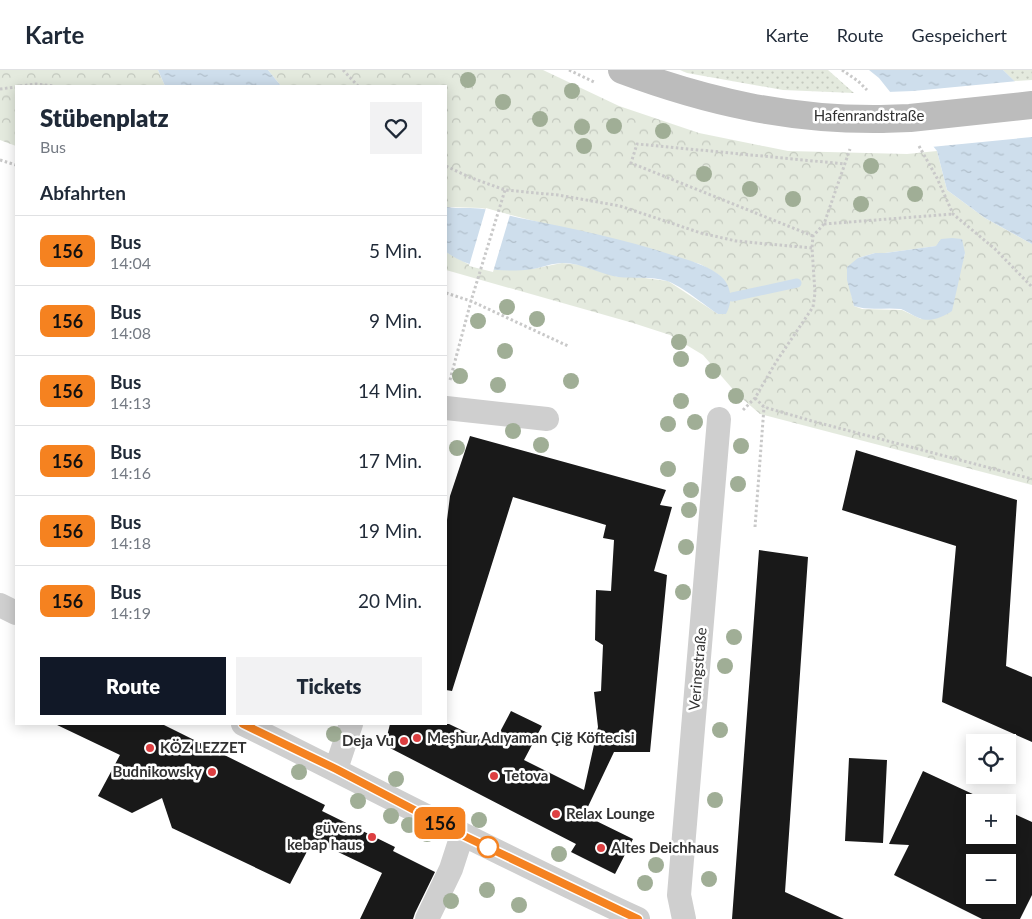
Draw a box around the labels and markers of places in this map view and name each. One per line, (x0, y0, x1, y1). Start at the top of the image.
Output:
place label: Meşhur Adıyaman Çiğ Köftecisi (427, 728, 635, 746)
place label: Deja Vu (342, 731, 394, 749)
marker: Meşhur Adıyaman Çiğ Köftecisi (411, 732, 423, 744)
marker: Deja Vu (398, 735, 410, 747)
place label: KÖZ LEZZET (160, 738, 247, 756)
marker: KÖZ LEZZET (144, 742, 156, 754)
place label: Budnikowsky (112, 762, 202, 780)
marker: Budnikowsky (206, 766, 218, 778)
place label: Tetova (504, 766, 548, 784)
marker: Tetova (488, 770, 500, 782)
place label: Relax Lounge (566, 804, 655, 822)
marker: Relax Lounge (550, 808, 562, 820)
place label: güvens kebap haus (287, 818, 362, 853)
marker: güvens kebap haus (366, 831, 378, 843)
unlabelled marker (477, 836, 499, 858)
place label: Altes Deichhaus (610, 838, 719, 856)
marker: Altes Deichhaus (595, 842, 607, 854)

